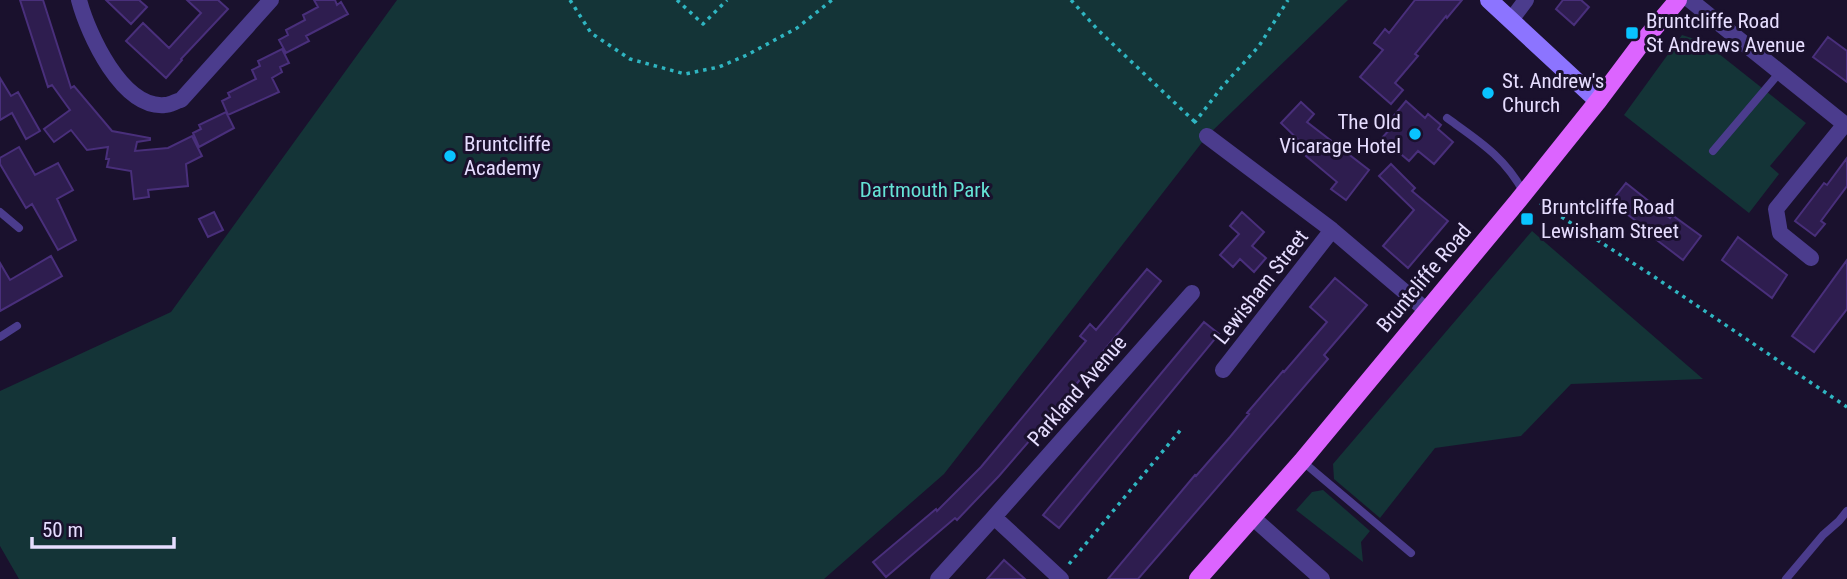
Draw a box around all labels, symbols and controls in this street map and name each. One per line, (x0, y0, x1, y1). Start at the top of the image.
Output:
place label: Bruntcliffe Road St Andrews Avenue (1646, 9, 1805, 57)
marker: Bruntcliffe Road St Andrews Avenue (1624, 25, 1640, 41)
place label: St. Andrew's Church (1502, 69, 1604, 117)
marker: St. Andrew's Church (1480, 85, 1496, 101)
place label: The Old Vicarage Hotel (1279, 110, 1401, 158)
marker: The Old Vicarage Hotel (1407, 126, 1423, 142)
place label: Bruntcliffe Academy (464, 132, 551, 180)
marker: Bruntcliffe Academy (442, 148, 458, 164)
park label: Dartmouth Park (860, 178, 991, 202)
place label: Bruntcliffe Road Lewisham Street (1541, 195, 1679, 243)
marker: Bruntcliffe Road Lewisham Street (1519, 211, 1535, 227)
street label: Bruntcliffe Road (1372, 219, 1476, 337)
street label: Lewisham Street (1209, 225, 1313, 349)
street label: Parkland Avenue (1023, 331, 1131, 451)
scale bar (32, 505, 173, 550)
text: 50 m (42, 518, 83, 542)

